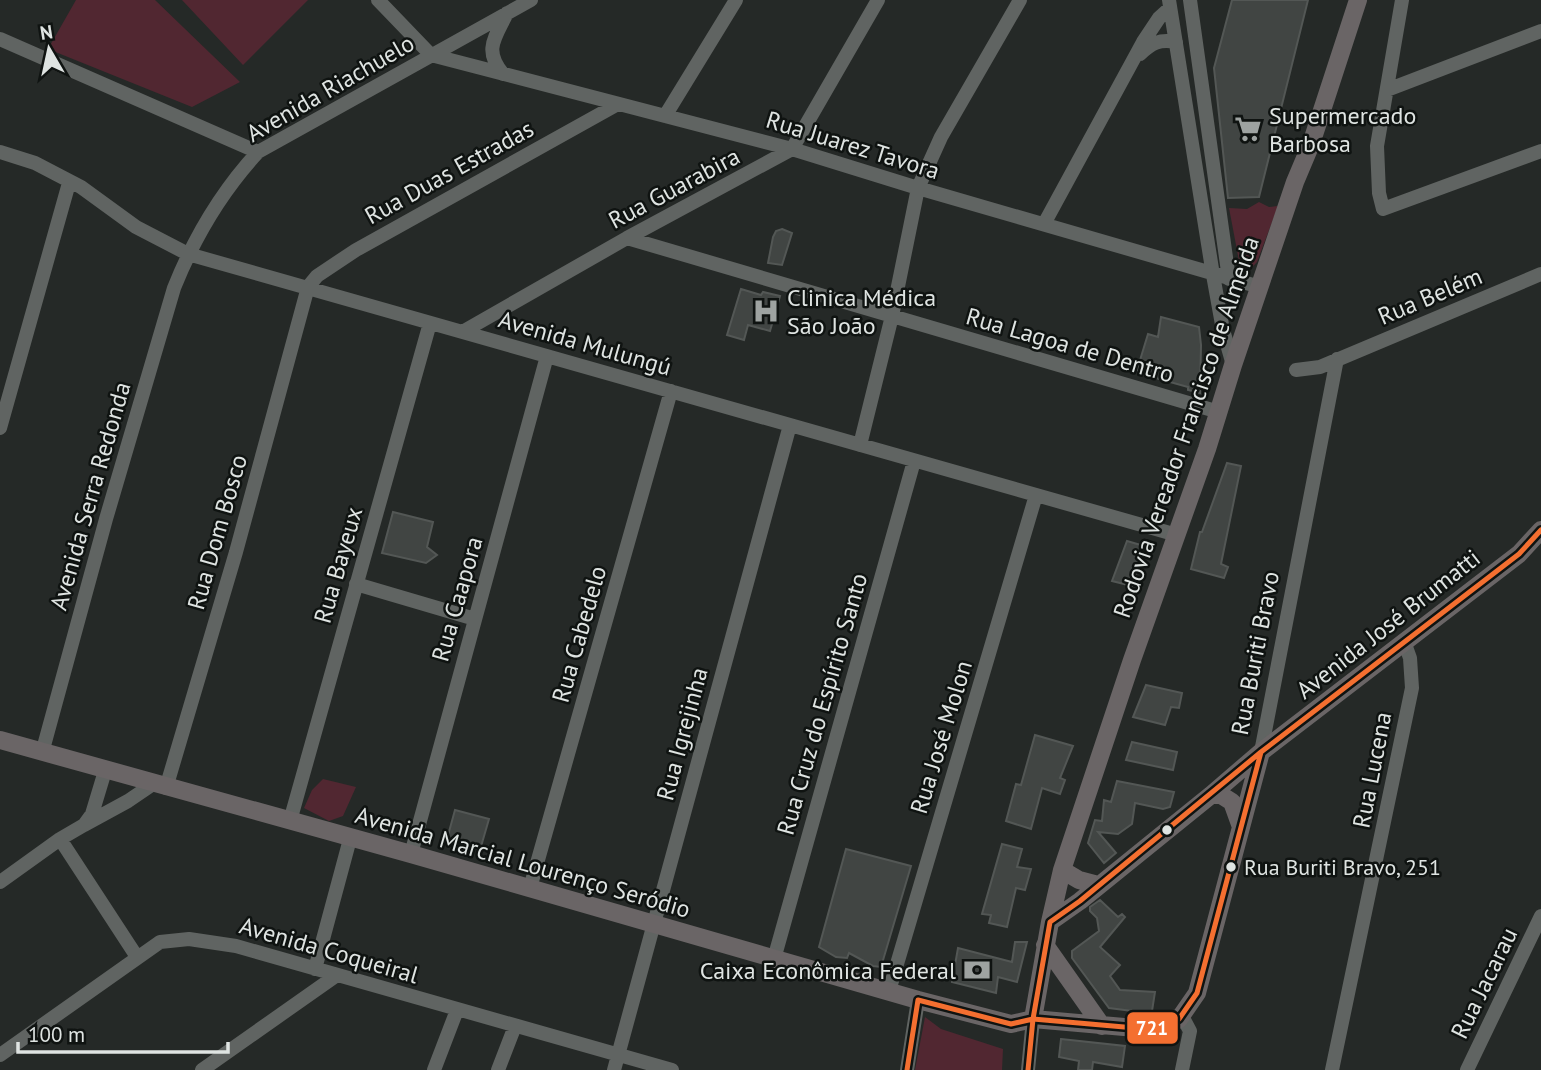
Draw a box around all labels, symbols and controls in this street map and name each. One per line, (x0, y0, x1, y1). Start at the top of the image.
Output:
north arrow (14, 14, 84, 84)
text: N (38, 19, 54, 45)
street label: Avenida Riachuelo (240, 27, 420, 149)
place label: Supermercado Barbosa (1269, 100, 1416, 159)
street label: Rua Juarez Tavora (762, 104, 944, 186)
street label: Rua Duas Estradas (359, 113, 539, 231)
supermarket icon: Supermercado Barbosa (1233, 114, 1263, 144)
street label: Rua Guarabira (603, 140, 745, 236)
street label: Rodovia Vereador Francisco de Almeida (1106, 232, 1266, 622)
street label: Rua Belém (1373, 260, 1487, 332)
place label: Clinica Médica São João (787, 282, 936, 341)
hospital icon: Clinica Médica São João (751, 296, 781, 326)
street label: Rua Lagoa de Dentro (962, 300, 1178, 390)
street label: Avenida Mulungú (495, 304, 675, 382)
street label: Avenida Serra Redonda (43, 378, 137, 614)
street label: Rua Dom Bosco (180, 451, 254, 613)
street label: Rua Bayeux (307, 503, 369, 627)
street label: Rua Caapora (424, 533, 490, 665)
street label: Avenida José Brumatti (1290, 542, 1486, 706)
street label: Rua Cabedelo (545, 562, 613, 706)
street label: Rua Buriti Bravo (1224, 569, 1286, 737)
street label: Rua Cruz do Espírito Santo (770, 570, 874, 838)
street label: Rua José Molon (903, 657, 979, 817)
street label: Rua Igrejinha (649, 664, 715, 804)
street label: Rua Lucena (1346, 709, 1398, 831)
street label: Avenida Marcial Lourenço Seródio (352, 799, 694, 925)
unlabelled marker (1160, 823, 1174, 837)
place label: Rua Buriti Bravo, 251 (1244, 853, 1441, 881)
marker: Rua Buriti Bravo, 251 (1224, 860, 1238, 874)
street label: Avenida Coqueiral (236, 910, 422, 990)
street label: Rua Jacarau (1444, 922, 1524, 1044)
place label: Caixa Econômica Federal (700, 955, 956, 986)
bank icon: Caixa Econômica Federal (962, 955, 992, 985)
scale bar (18, 1010, 228, 1054)
line badge: 721 (1126, 1011, 1179, 1045)
text: 721 (1136, 1016, 1168, 1040)
text: 100 m (28, 1021, 85, 1048)

